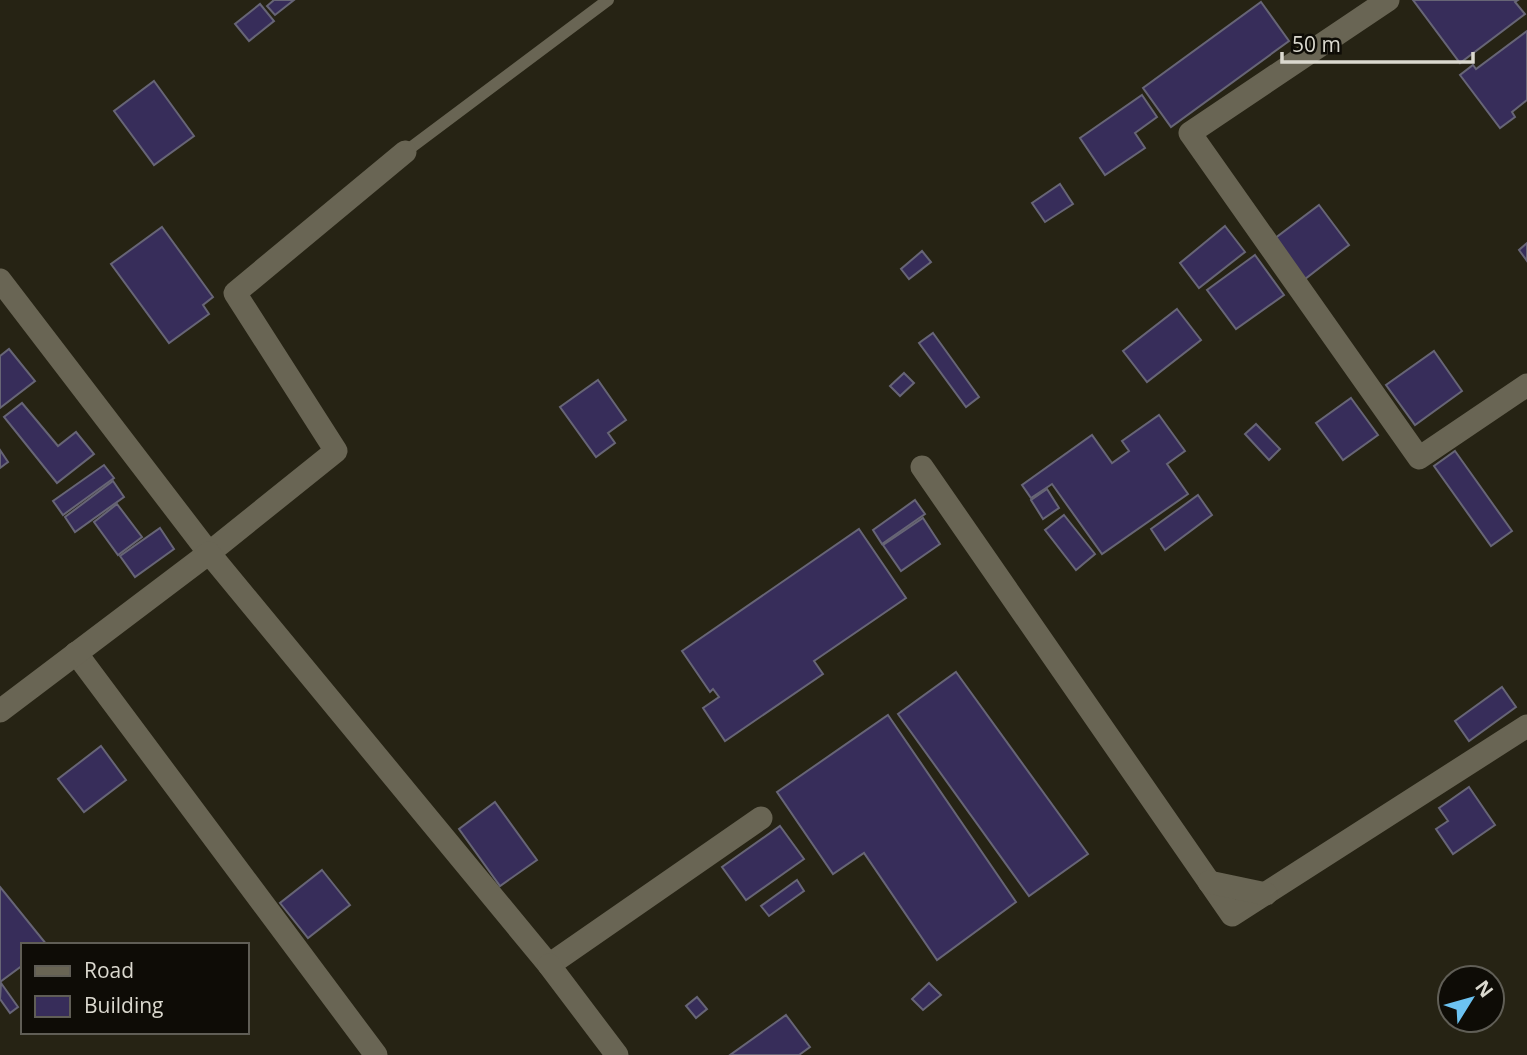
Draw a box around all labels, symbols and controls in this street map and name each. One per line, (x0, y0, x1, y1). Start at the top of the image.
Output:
scale bar (1282, 21, 1473, 65)
text: 50 m (1292, 30, 1341, 58)
legend (21, 943, 248, 1034)
text: Road (84, 956, 134, 984)
north arrow (1436, 964, 1506, 1034)
text: N (1470, 975, 1500, 1003)
text: Building (84, 991, 163, 1019)

